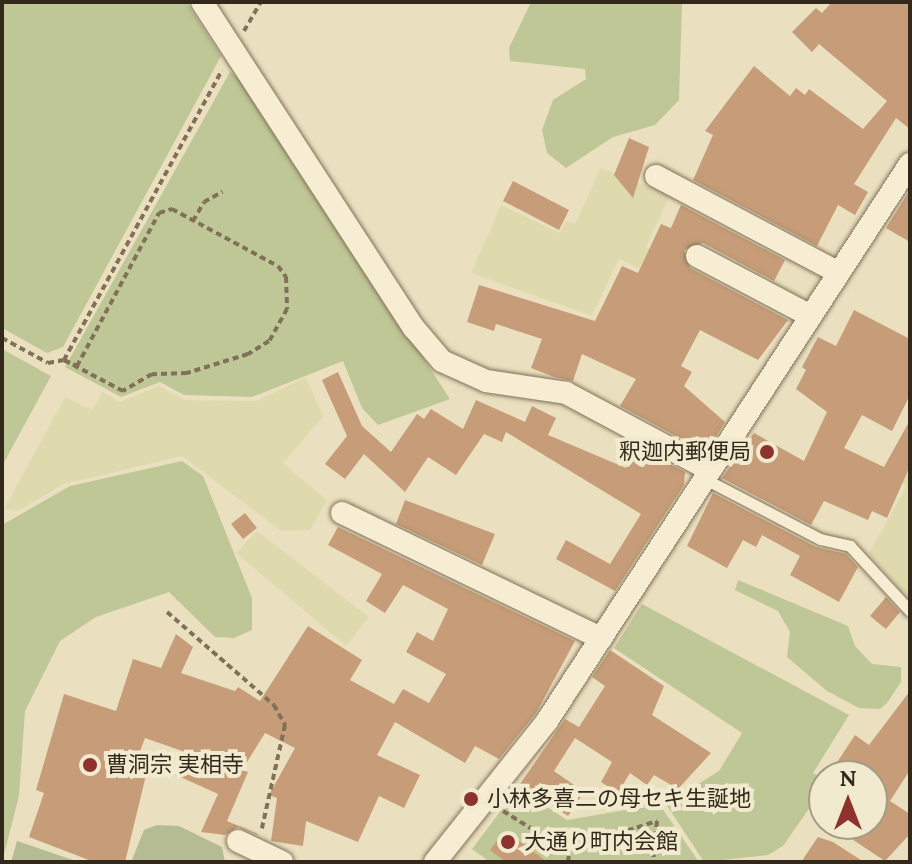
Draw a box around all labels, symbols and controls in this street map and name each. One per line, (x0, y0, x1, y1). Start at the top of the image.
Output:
place label: 釈迦内郵便局 (619, 439, 751, 465)
marker: 釈迦内郵便局 (758, 443, 776, 461)
place label: 曹洞宗 実相寺 (106, 752, 244, 778)
marker: 曹洞宗 実相寺 (81, 756, 99, 774)
north arrow (808, 760, 888, 840)
text: N (839, 764, 857, 792)
place label: 小林多喜二の母セキ生誕地 (487, 786, 751, 812)
marker: 小林多喜二の母セキ生誕地 (462, 790, 480, 808)
place label: 大通り町内会館 (524, 829, 678, 855)
marker: 大通り町内会館 (499, 833, 517, 851)

